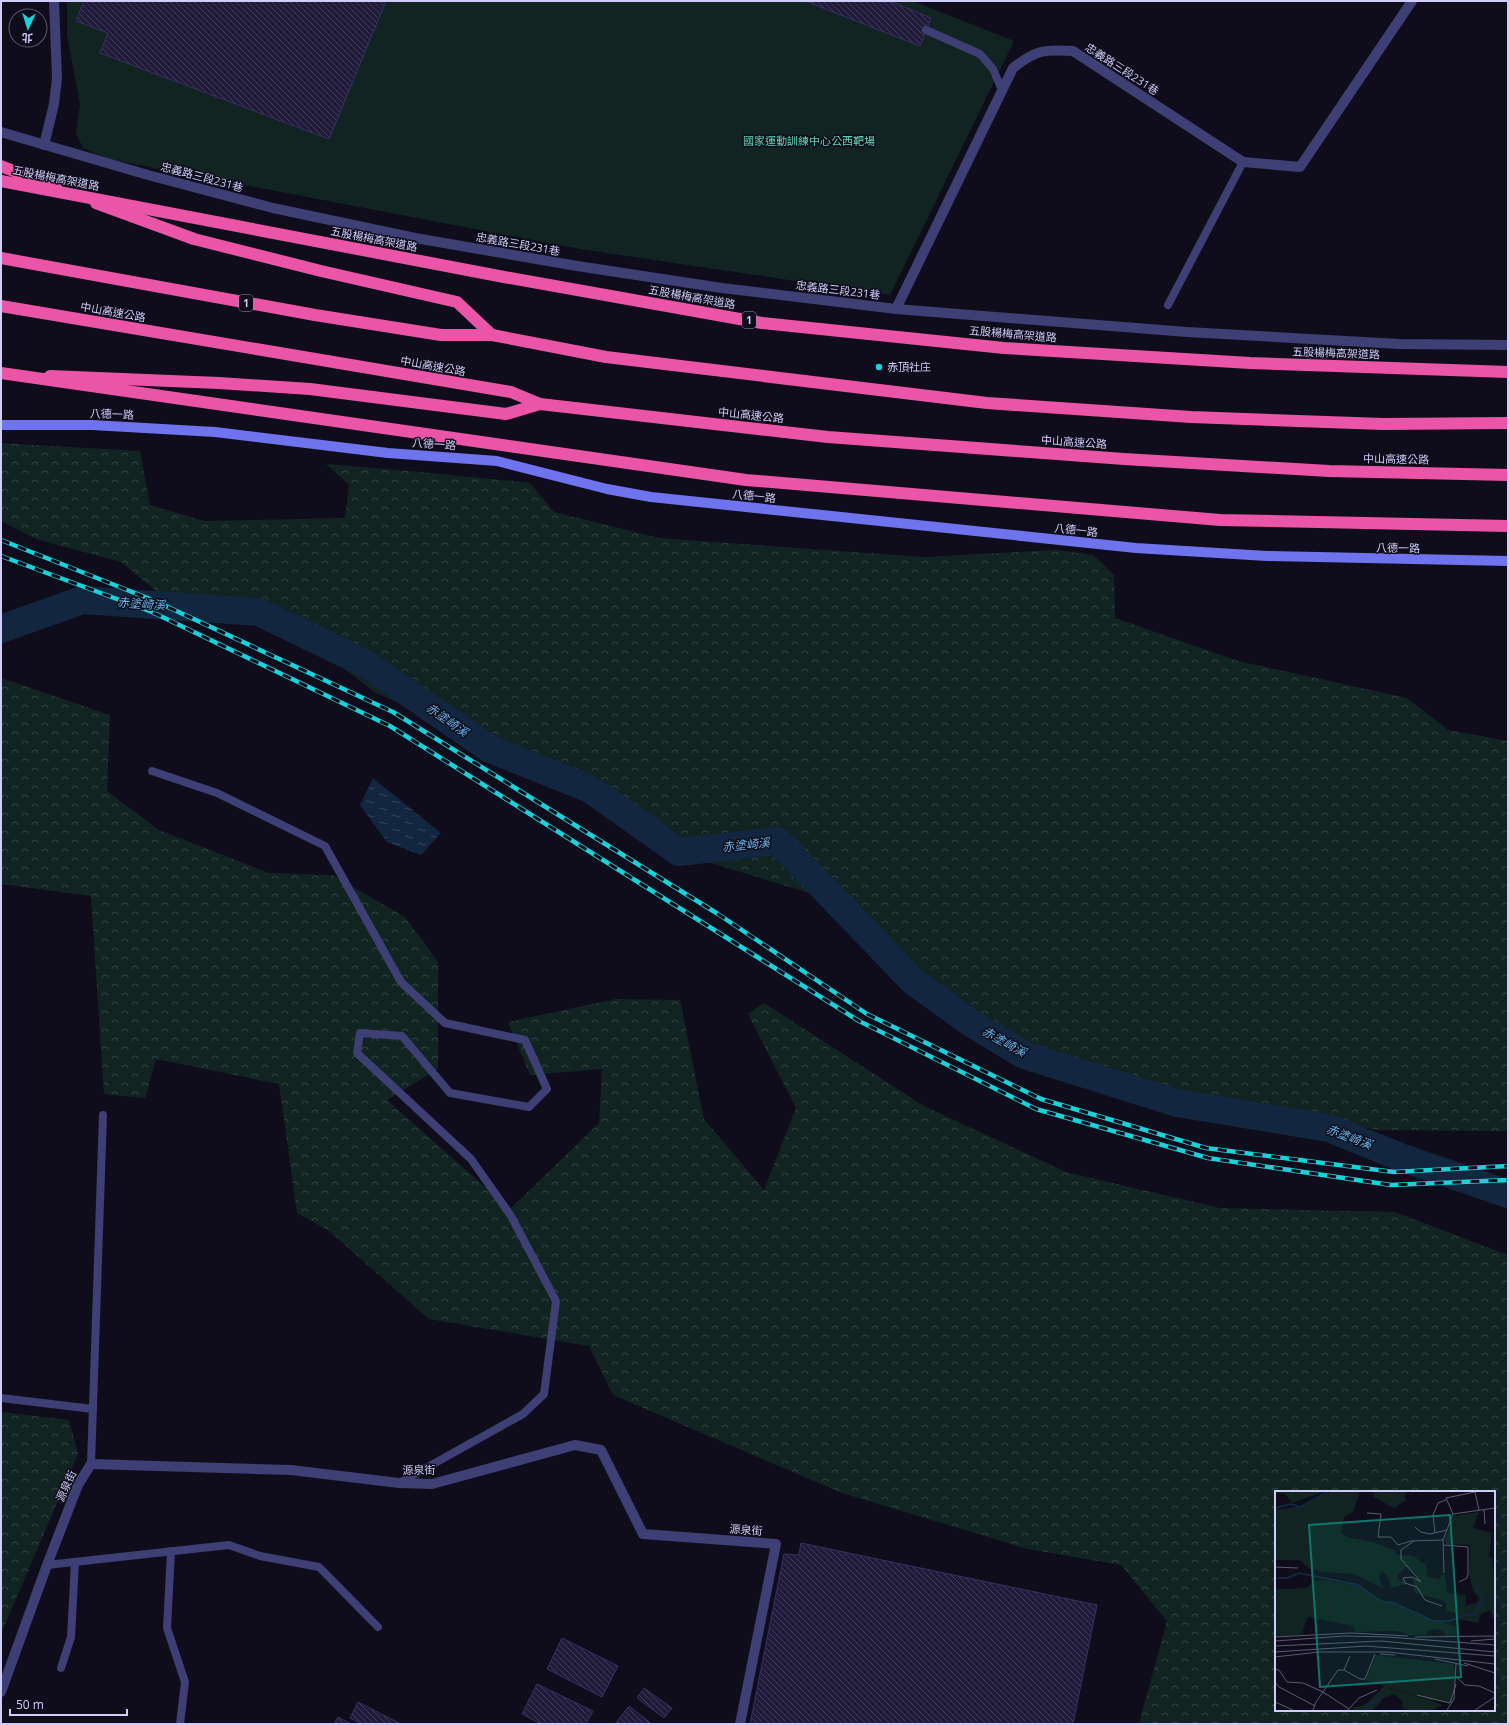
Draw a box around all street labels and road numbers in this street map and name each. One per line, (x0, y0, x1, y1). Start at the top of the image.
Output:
street label: 忠義路三段231巷 (1083, 39, 1162, 98)
street label: 忠義路三段231巷 (159, 158, 245, 195)
street label: 五股楊梅高架道路 (11, 162, 101, 193)
street label: 五股楊梅高架道路 (329, 223, 419, 254)
street label: 忠義路三段231巷 (475, 229, 561, 258)
street label: 忠義路三段231巷 (795, 277, 881, 302)
street label: 五股楊梅高架道路 (647, 281, 737, 312)
road number: 1 (239, 295, 253, 311)
street label: 中山高速公路 (79, 298, 147, 325)
road number: 1 (742, 312, 756, 328)
street label: 五股楊梅高架道路 (969, 322, 1058, 345)
street label: 五股楊梅高架道路 (1292, 343, 1380, 362)
street label: 中山高速公路 (399, 352, 467, 379)
street label: 中山高速公路 (717, 404, 785, 425)
street label: 八德一路 (90, 405, 134, 422)
street label: 中山高速公路 (1041, 432, 1107, 451)
street label: 八德一路 (412, 434, 457, 453)
street label: 中山高速公路 (1363, 450, 1429, 467)
street label: 八德一路 (731, 486, 777, 505)
street label: 八德一路 (1053, 520, 1099, 539)
street label: 八德一路 (1376, 540, 1420, 555)
street label: 源泉街 (402, 1462, 436, 1477)
street label: 源泉街 (52, 1468, 79, 1504)
street label: 源泉街 (729, 1521, 763, 1538)

